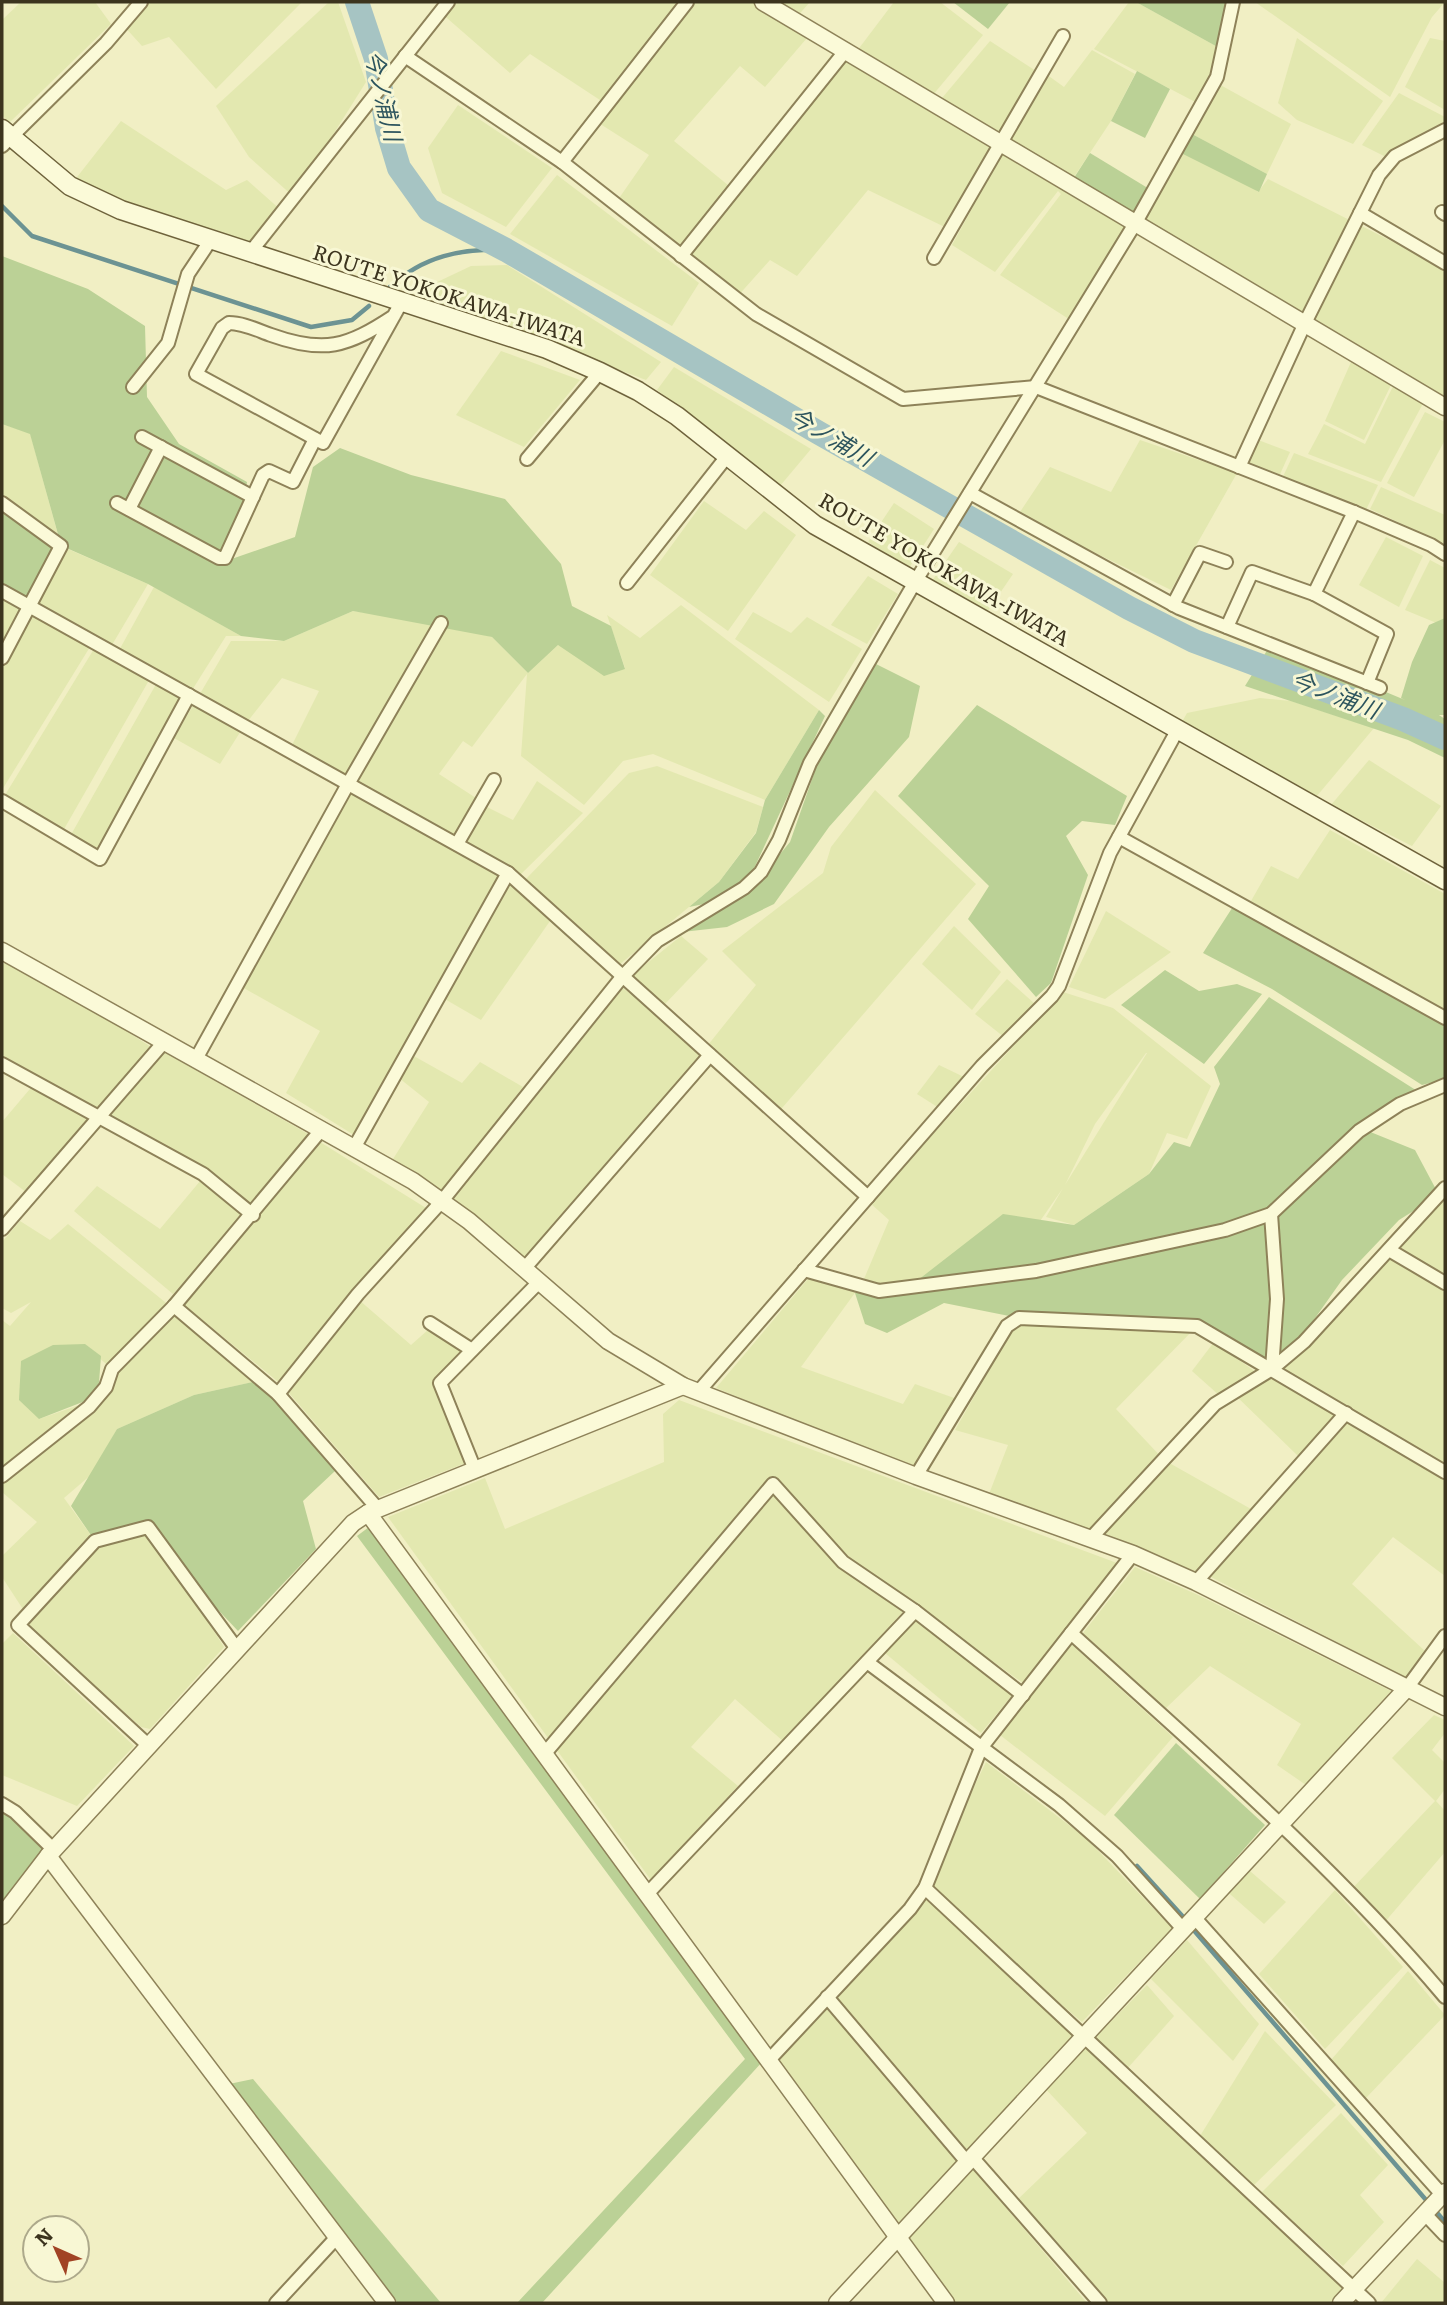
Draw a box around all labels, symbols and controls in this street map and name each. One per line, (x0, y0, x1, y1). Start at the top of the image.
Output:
water label: 今ノ浦川 (358, 47, 413, 147)
street label: ROUTE YOKOKAWA-IWATA (309, 235, 591, 353)
water label: 今ノ浦川 (784, 398, 883, 474)
street label: ROUTE YOKOKAWA-IWATA (814, 483, 1077, 653)
water label: 今ノ浦川 (1287, 661, 1388, 727)
north arrow (21, 2214, 91, 2284)
text: N (28, 2221, 59, 2252)

